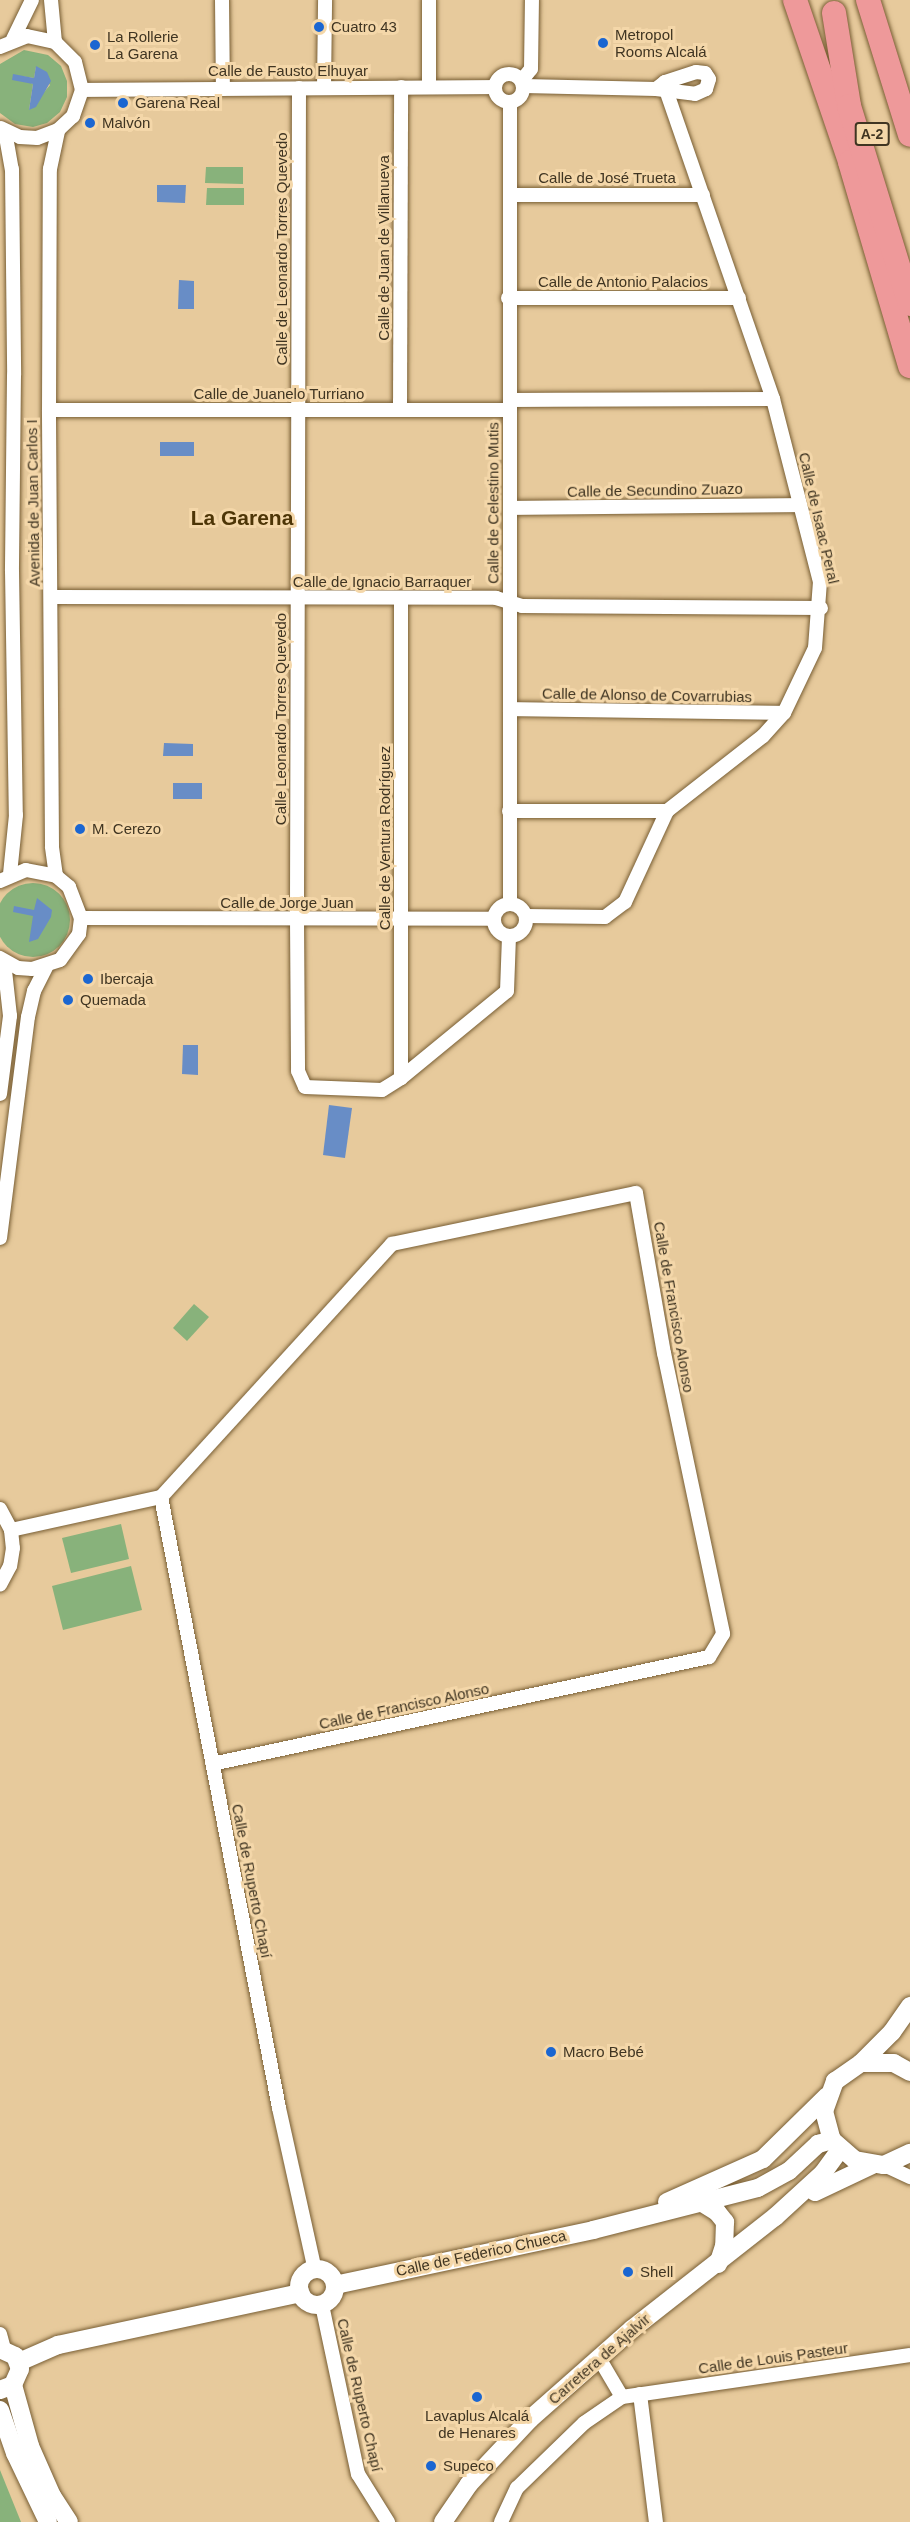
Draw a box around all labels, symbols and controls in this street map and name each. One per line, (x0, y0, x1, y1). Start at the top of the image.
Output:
place label: Cuatro 43 (331, 18, 397, 36)
marker: Cuatro 43 (312, 20, 326, 34)
place label: Metropol Rooms Alcalá (615, 25, 708, 60)
place label: La Rollerie La Garena (107, 27, 179, 62)
marker: Metropol Rooms Alcalá (596, 36, 610, 50)
marker: La Rollerie La Garena (88, 38, 102, 52)
street label: Calle de Fausto Elhuyar (208, 62, 368, 80)
place label: Garena Real (135, 94, 220, 112)
marker: Garena Real (116, 96, 130, 110)
place label: Malvón (102, 114, 150, 132)
marker: Malvón (83, 116, 97, 130)
road number: A-2 (854, 123, 890, 145)
street label: Calle de Leonardo Torres Quevedo (273, 132, 291, 366)
street label: Calle de Juan de Villanueva (375, 155, 393, 341)
street label: Calle de José Trueta (538, 169, 676, 187)
street label: Calle de Antonio Palacios (538, 273, 708, 291)
street label: Calle de Juanelo Turriano (193, 385, 365, 403)
street label: Avenida de Juan Carlos I (23, 419, 43, 587)
street label: Calle de Celestino Mutis (484, 422, 502, 584)
street label: Calle de Isaac Peral (795, 451, 843, 585)
street label: Calle de Secundino Zuazo (567, 479, 743, 501)
district label: La Garena (191, 505, 293, 531)
street label: Calle de Ignacio Barraquer (293, 573, 471, 591)
street label: Calle Leonardo Torres Quevedo (272, 613, 290, 825)
street label: Calle de Alonso de Covarrubias (541, 684, 753, 706)
street label: Calle de Ventura Rodríguez (376, 746, 394, 930)
place label: M. Cerezo (92, 820, 161, 838)
marker: M. Cerezo (73, 822, 87, 836)
street label: Calle de Jorge Juan (220, 894, 354, 912)
place label: Ibercaja (100, 970, 153, 988)
marker: Ibercaja (81, 972, 95, 986)
place label: Quemada (80, 991, 146, 1009)
marker: Quemada (61, 993, 75, 1007)
street label: Calle de Francisco Alonso (650, 1220, 698, 1394)
street label: Calle de Francisco Alonso (317, 1679, 491, 1733)
street label: Calle de Ruperto Chapí (228, 1802, 276, 1960)
place label: Macro Bebé (563, 2043, 644, 2061)
marker: Macro Bebé (544, 2045, 558, 2059)
street label: Calle de Federico Chueca (394, 2226, 568, 2280)
place label: Shell (640, 2263, 673, 2281)
marker: Shell (621, 2265, 635, 2279)
street label: Carretera de Ajalvir (544, 2310, 654, 2408)
street label: Calle de Ruperto Chapí (334, 2317, 386, 2473)
street label: Calle de Louis Pasteur (697, 2339, 849, 2377)
marker: Lavaplus Alcalá de Henares (470, 2390, 484, 2404)
place label: Lavaplus Alcalá de Henares (424, 2406, 530, 2441)
place label: Supeco (443, 2457, 494, 2475)
marker: Supeco (424, 2459, 438, 2473)

